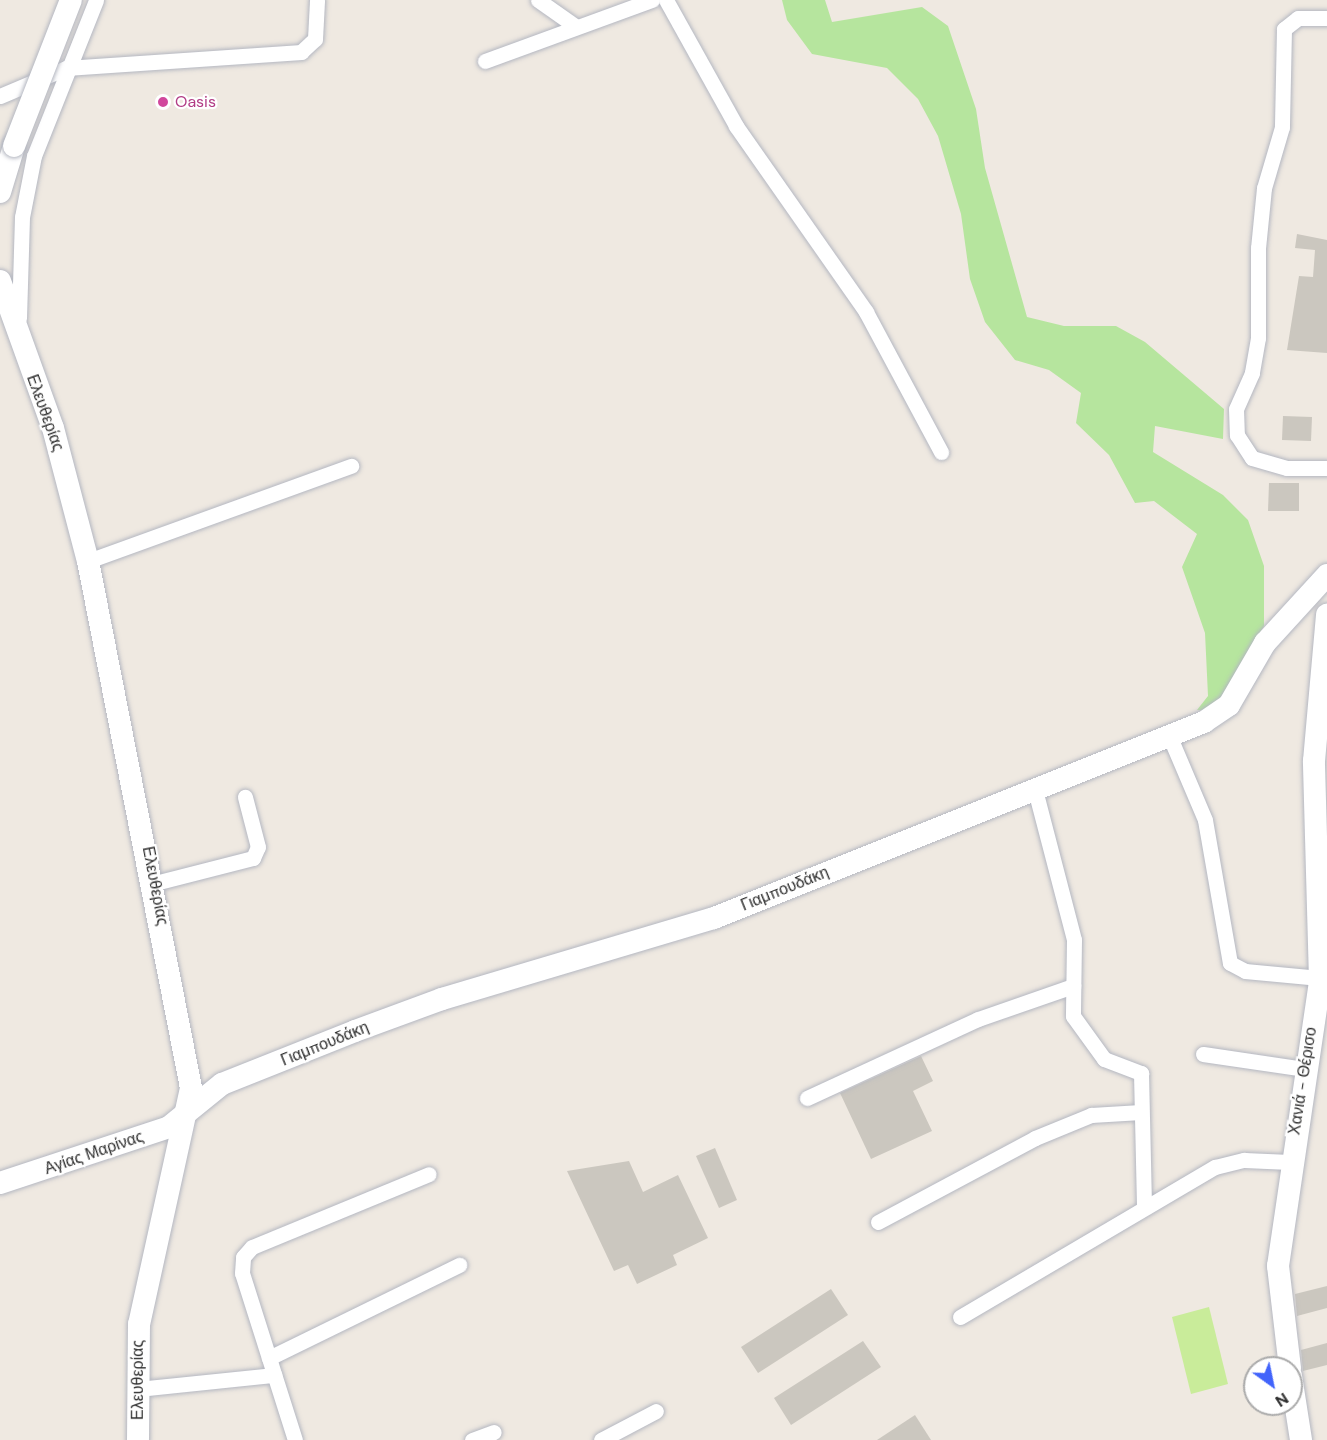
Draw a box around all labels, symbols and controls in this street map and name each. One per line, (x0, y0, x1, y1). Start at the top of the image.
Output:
place label: Oasis (175, 92, 216, 112)
marker: Oasis (156, 95, 170, 109)
street label: Ελευθερίας (22, 372, 68, 454)
street label: Ελευθερίας (138, 845, 172, 927)
street label: Γιαμπουδάκη (738, 863, 832, 915)
street label: Γιαμπουδάκη (278, 1018, 372, 1070)
street label: Χανιά - Θέρισο (1285, 1026, 1321, 1136)
street label: Αγίας Μαρίνας (42, 1127, 146, 1179)
street label: Ελευθερίας (128, 1340, 148, 1420)
north arrow (1243, 1356, 1303, 1416)
text: N (1271, 1388, 1293, 1412)

